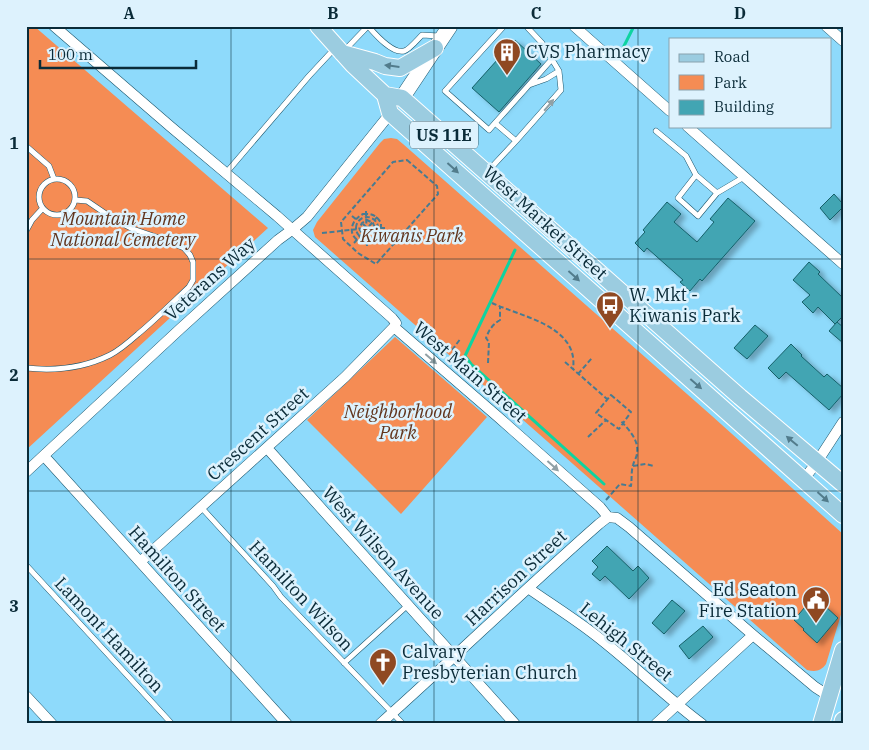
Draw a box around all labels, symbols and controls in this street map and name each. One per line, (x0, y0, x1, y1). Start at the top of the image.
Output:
text: A (123, 3, 135, 23)
text: B (327, 3, 339, 23)
text: C (531, 3, 541, 23)
text: D (734, 3, 746, 23)
building icon: CVS Pharmacy (492, 37, 522, 76)
scale bar (40, 38, 196, 70)
legend (669, 38, 832, 128)
place label: CVS Pharmacy (526, 40, 651, 63)
text: 100 m (48, 45, 93, 64)
text: Road (714, 47, 750, 66)
one-way arrow (383, 62, 399, 70)
text: Park (714, 73, 747, 92)
text: Building (714, 97, 774, 116)
one-way arrow (543, 98, 554, 111)
road number: US 11E (410, 122, 478, 148)
text: 1 (9, 133, 19, 153)
street label: West Market Street (478, 161, 612, 285)
one-way arrow (447, 162, 459, 174)
park label: Mountain Home National Cemetery (50, 207, 197, 251)
park label: Kiwanis Park (359, 224, 464, 247)
street label: Veterans Way (159, 232, 260, 325)
one-way arrow (568, 270, 580, 282)
place label: W. Mkt - Kiwanis Park (629, 283, 741, 327)
bus stop icon: W. Mkt - Kiwanis Park (595, 290, 625, 329)
street label: West Main Street (409, 316, 532, 427)
one-way arrow (424, 353, 436, 365)
text: 2 (9, 365, 19, 385)
one-way arrow (690, 378, 702, 390)
street label: Crescent Street (202, 382, 313, 485)
park label: Neighborhood Park (343, 400, 452, 444)
one-way arrow (786, 436, 798, 447)
one-way arrow (547, 460, 559, 471)
street label: West Wilson Avenue (317, 481, 449, 624)
one-way arrow (817, 491, 829, 503)
street label: Hamilton Street (124, 521, 231, 637)
street label: Harrison Street (460, 525, 571, 631)
street label: Hamilton Wilson (244, 535, 359, 656)
street label: Lamont Hamilton (50, 572, 169, 697)
place label: Ed Seaton Fire Station (698, 578, 797, 622)
public building icon: Ed Seaton Fire Station (801, 585, 831, 624)
text: 3 (9, 596, 19, 616)
street label: Lehigh Street (575, 597, 677, 686)
place label: Calvary Presbyterian Church (402, 640, 578, 684)
church icon: Calvary Presbyterian Church (368, 647, 398, 686)

